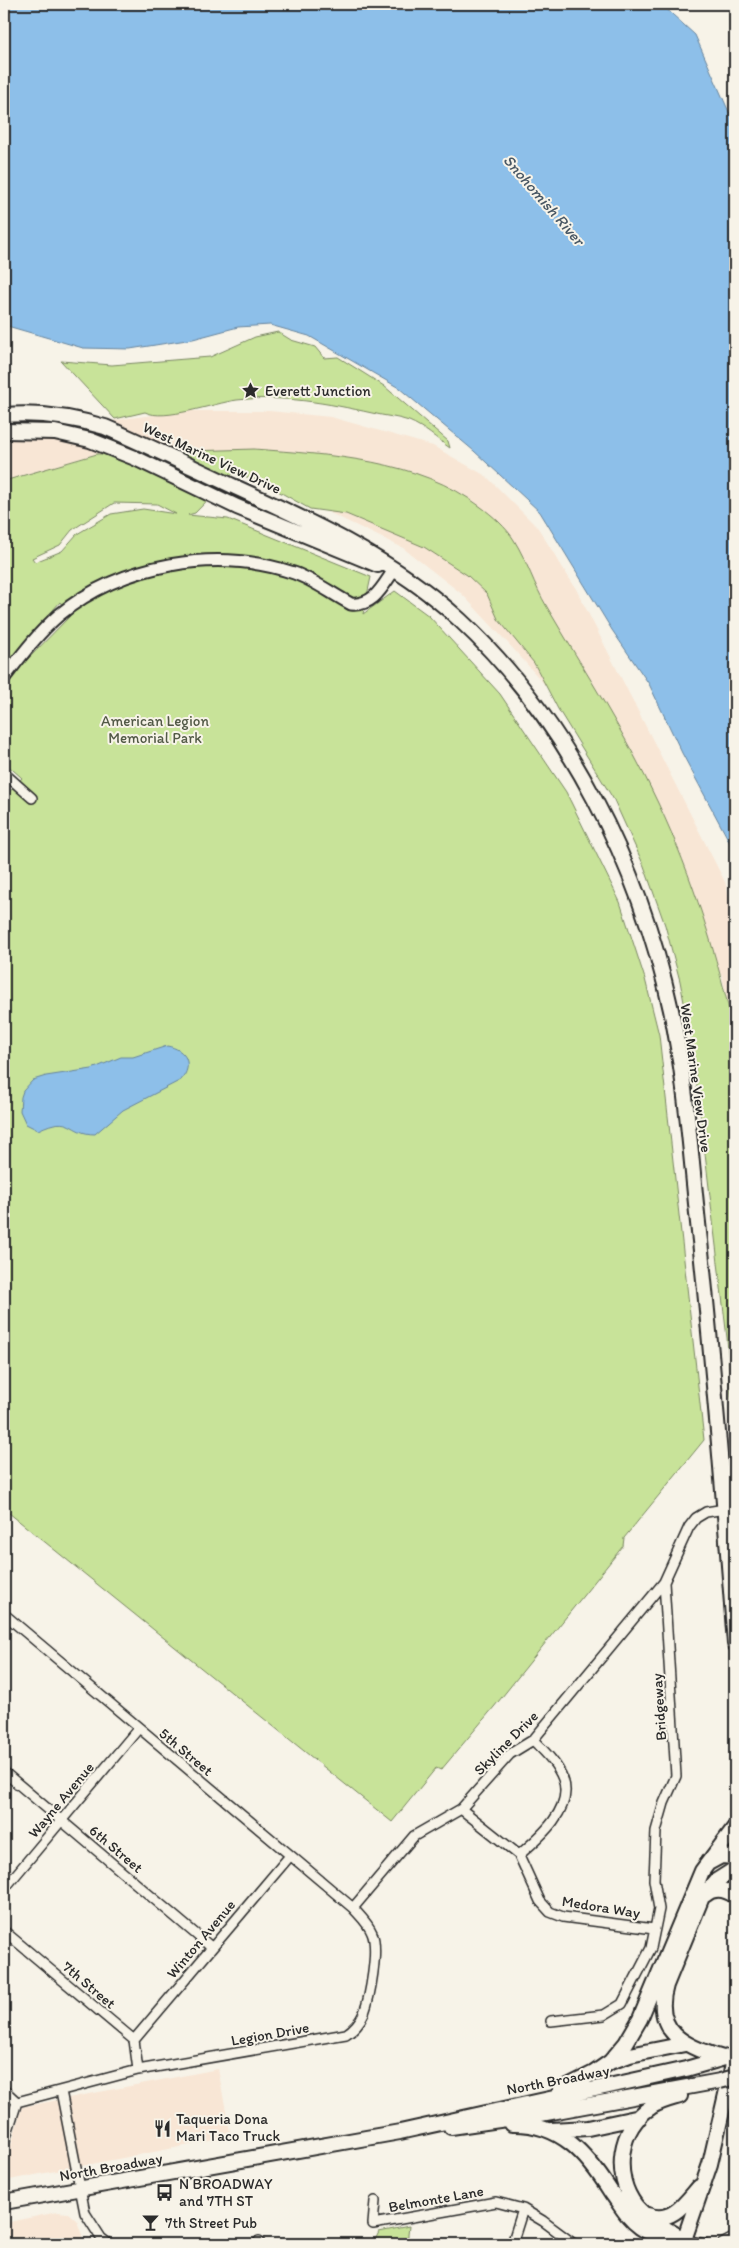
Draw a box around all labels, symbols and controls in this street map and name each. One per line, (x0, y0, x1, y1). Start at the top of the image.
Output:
water label: Snohomish River (499, 151, 590, 250)
place icon: Everett Junction (241, 381, 261, 401)
place label: Everett Junction (265, 382, 371, 400)
street label: West Marine View Drive (140, 418, 284, 498)
park label: American Legion Memorial Park (101, 712, 209, 747)
street label: West Marine View Drive (677, 1002, 715, 1154)
street label: Bridgeway (648, 1673, 670, 1741)
street label: Skyline Drive (470, 1707, 542, 1779)
street label: 5th Street (156, 1724, 217, 1780)
street label: Wayne Avenue (24, 1759, 98, 1841)
street label: 6th Street (85, 1821, 147, 1877)
street label: Medora Way (561, 1892, 641, 1922)
street label: Winton Avenue (163, 1896, 239, 1982)
street label: 7th Street (59, 1958, 120, 2013)
street label: Legion Drive (230, 2018, 310, 2050)
street label: North Broadway (505, 2061, 611, 2099)
place label: Taqueria Dona Mari Taco Truck (176, 2110, 280, 2145)
restaurant icon: Taqueria Dona Mari Taco Truck (152, 2118, 172, 2138)
street label: North Broadway (58, 2149, 164, 2185)
place label: N BROADWAY and 7TH ST (179, 2175, 273, 2210)
street label: Belmonte Lane (387, 2182, 485, 2216)
bus stop icon: N BROADWAY and 7TH ST (155, 2183, 175, 2203)
bar icon: 7th Street Pub (141, 2213, 161, 2233)
place label: 7th Street Pub (165, 2214, 257, 2232)

